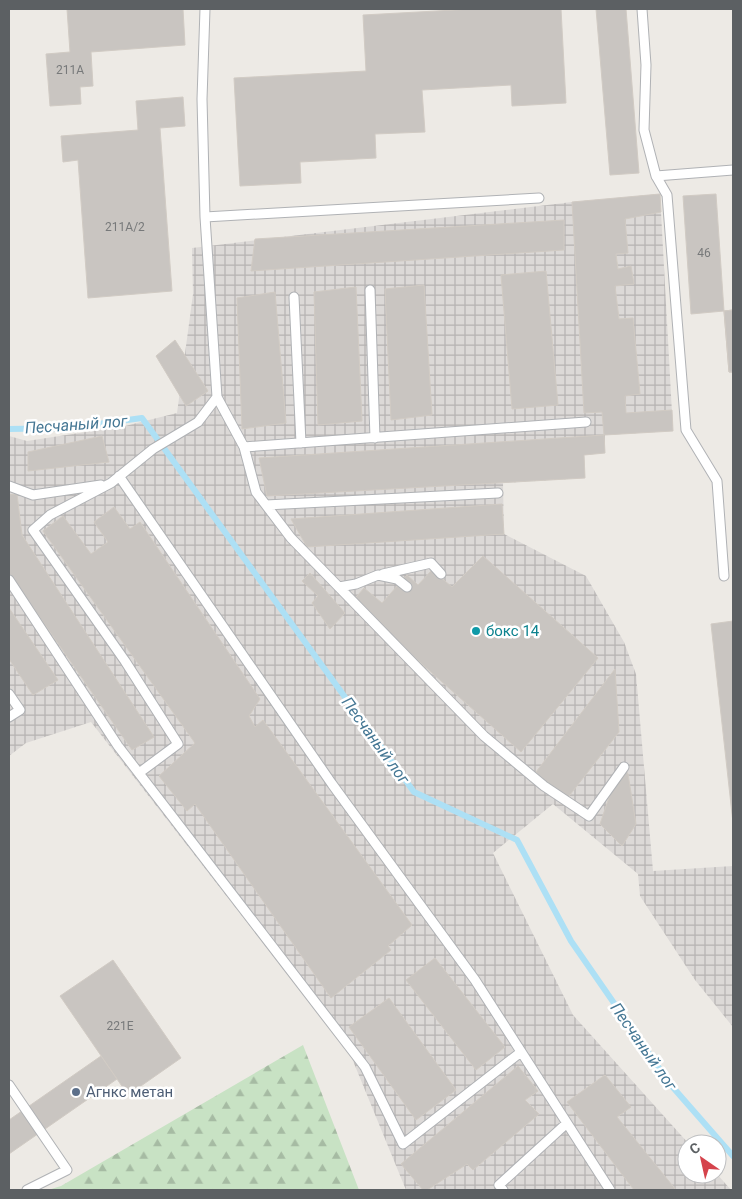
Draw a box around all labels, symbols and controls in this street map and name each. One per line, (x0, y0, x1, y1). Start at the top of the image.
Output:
house number: 211А (56, 63, 84, 77)
house number: 211А/2 (105, 220, 145, 234)
house number: 46 (697, 246, 711, 260)
water label: Песчаный лог (24, 411, 129, 438)
place label: бокс 14 (486, 622, 540, 640)
marker: бокс 14 (470, 625, 482, 637)
water label: Песчаный лог (338, 693, 414, 789)
water label: Песчаный лог (606, 999, 682, 1095)
house number: 221Е (106, 1019, 134, 1033)
place label: Агнкс метан (86, 1083, 173, 1101)
marker: Агнкс метан (70, 1086, 82, 1098)
north arrow (677, 1134, 727, 1184)
text: С (686, 1139, 703, 1157)

